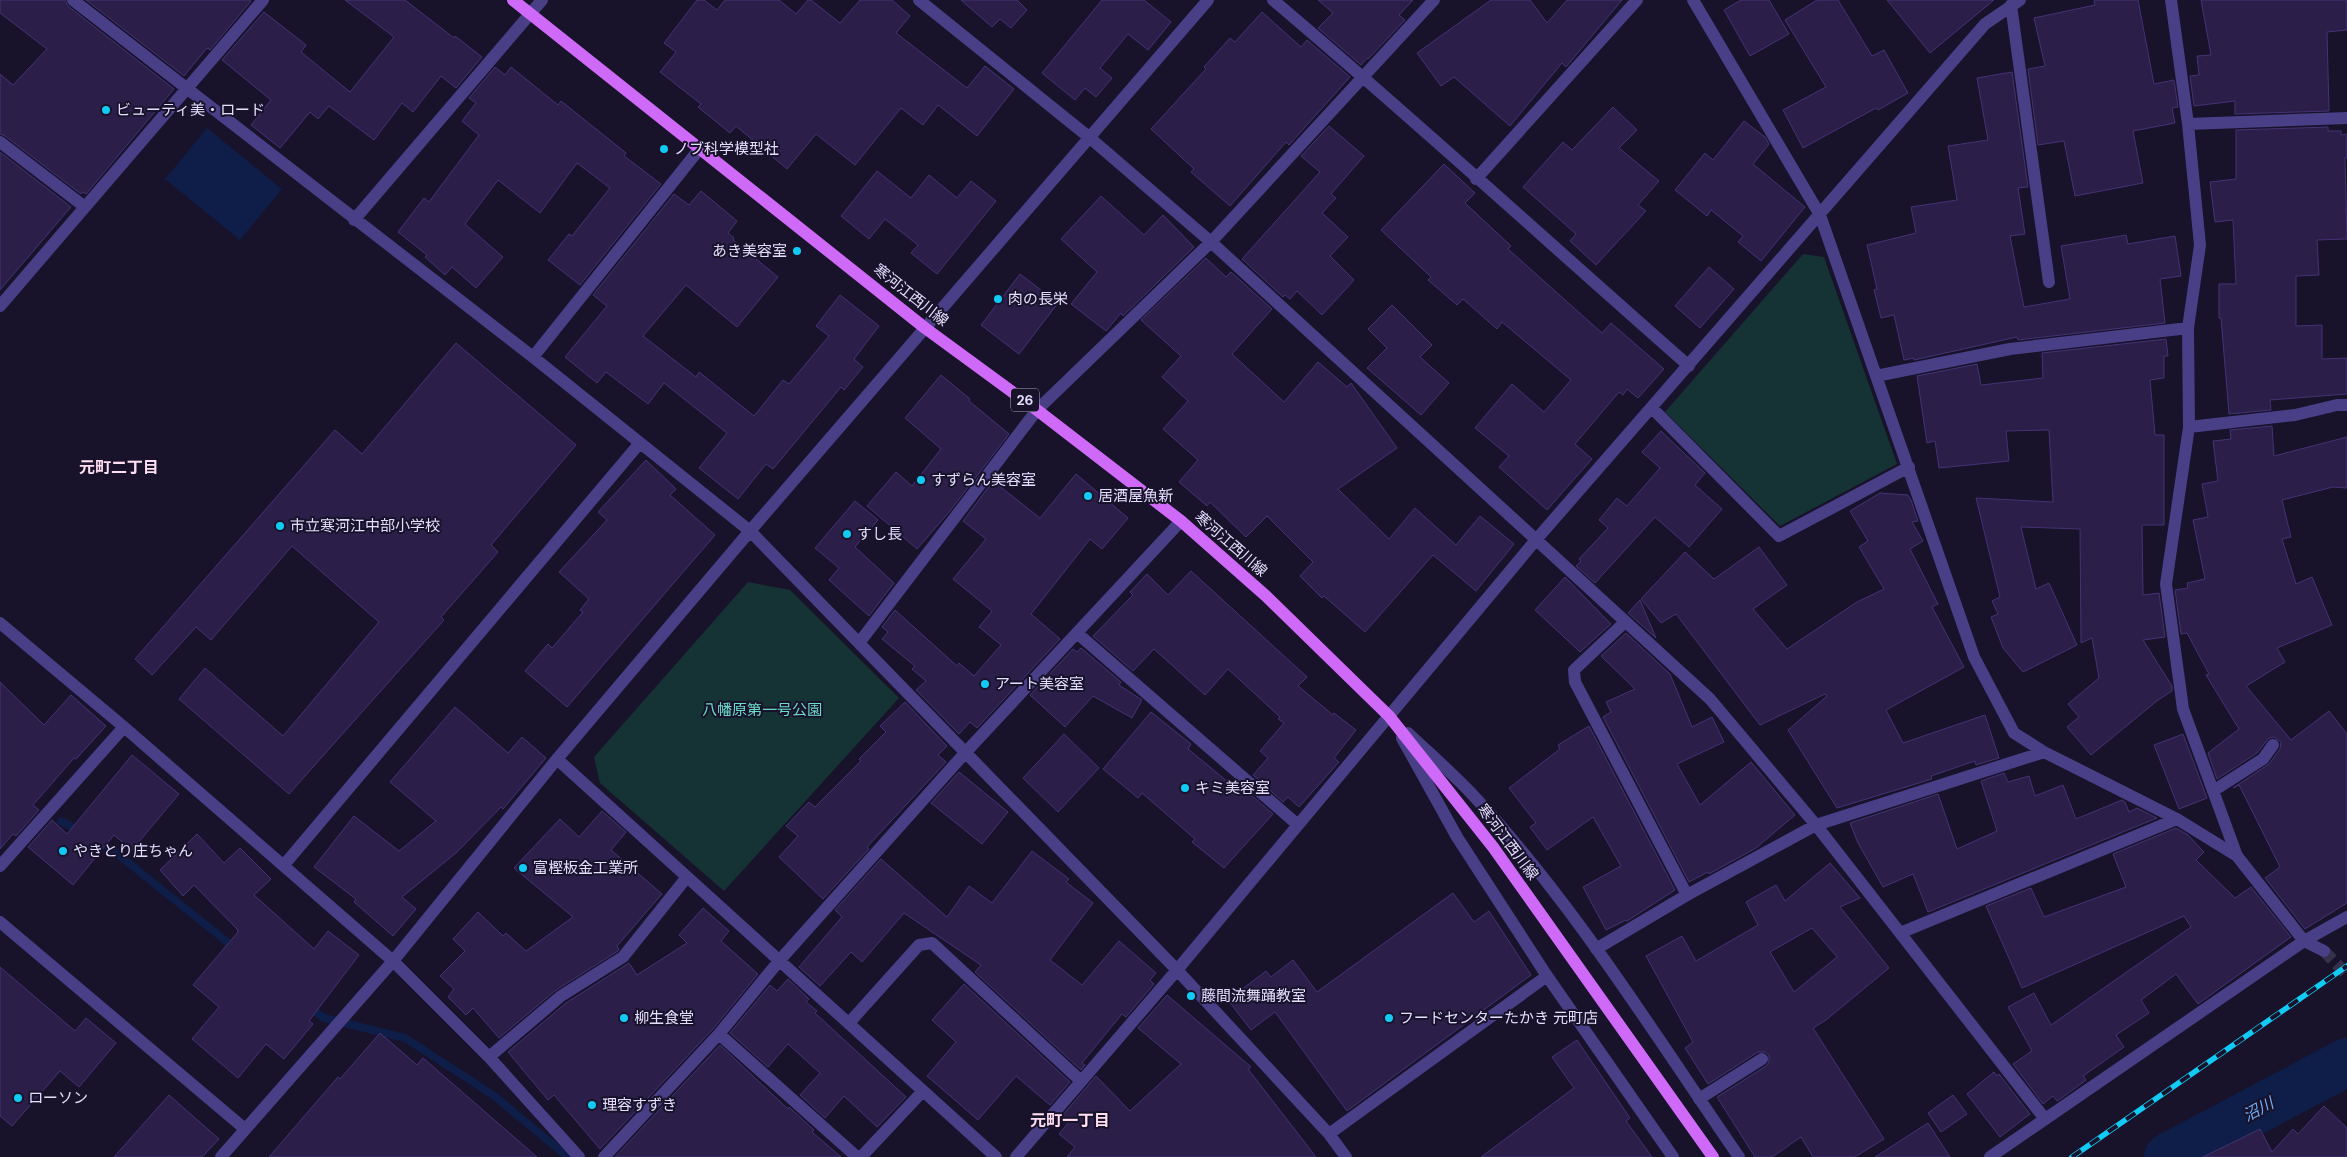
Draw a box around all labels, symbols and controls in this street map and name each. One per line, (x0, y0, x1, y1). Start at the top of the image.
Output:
place label: ビューティ美・ロード (116, 100, 265, 120)
marker: ビューティ美・ロード (100, 104, 112, 116)
place label: ノブ科学模型社 (674, 139, 779, 159)
marker: ノブ科学模型社 (658, 143, 670, 155)
place label: あき美容室 (712, 241, 787, 261)
marker: あき美容室 (791, 245, 803, 257)
street label: 寒河江西川線 (869, 259, 953, 331)
place label: 肉の長栄 (1008, 289, 1068, 309)
marker: 肉の長栄 (992, 293, 1004, 305)
road number: 26 (1011, 388, 1039, 412)
district label: 元町二丁目 (79, 457, 159, 478)
place label: すずらん美容室 (931, 470, 1036, 490)
marker: すずらん美容室 (915, 474, 927, 486)
place label: 居酒屋魚新 (1098, 486, 1173, 506)
marker: 居酒屋魚新 (1082, 490, 1094, 502)
street label: 寒河江西川線 (1190, 507, 1272, 581)
place label: 市立寒河江中部小学校 (290, 516, 440, 536)
marker: 市立寒河江中部小学校 (274, 520, 286, 532)
place label: すし長 (857, 524, 902, 544)
marker: すし長 (841, 528, 853, 540)
place label: アート美容室 (995, 674, 1084, 694)
marker: アート美容室 (979, 678, 991, 690)
park label: 八幡原第一号公園 (702, 700, 822, 720)
place label: キミ美容室 (1195, 778, 1270, 798)
marker: キミ美容室 (1179, 782, 1191, 794)
street label: 寒河江西川線 (1473, 800, 1543, 884)
place label: やきとり庄ちゃん (73, 841, 193, 861)
marker: やきとり庄ちゃん (57, 845, 69, 857)
place label: 富樫板金工業所 (533, 858, 638, 878)
marker: 富樫板金工業所 (517, 862, 529, 874)
place label: 藤間流舞踊教室 (1201, 986, 1306, 1006)
marker: 藤間流舞踊教室 (1185, 990, 1197, 1002)
place label: 柳生食堂 (634, 1008, 694, 1028)
place label: フードセンターたかき 元町店 (1399, 1008, 1598, 1028)
marker: 柳生食堂 (618, 1012, 630, 1024)
marker: フードセンターたかき 元町店 (1383, 1012, 1395, 1024)
place label: ローソン (28, 1088, 88, 1108)
marker: ローソン (12, 1092, 24, 1104)
water label: 沼川 (2239, 1092, 2279, 1126)
place label: 理容すずき (602, 1095, 677, 1115)
marker: 理容すずき (586, 1099, 598, 1111)
district label: 元町一丁目 (1030, 1110, 1110, 1131)

